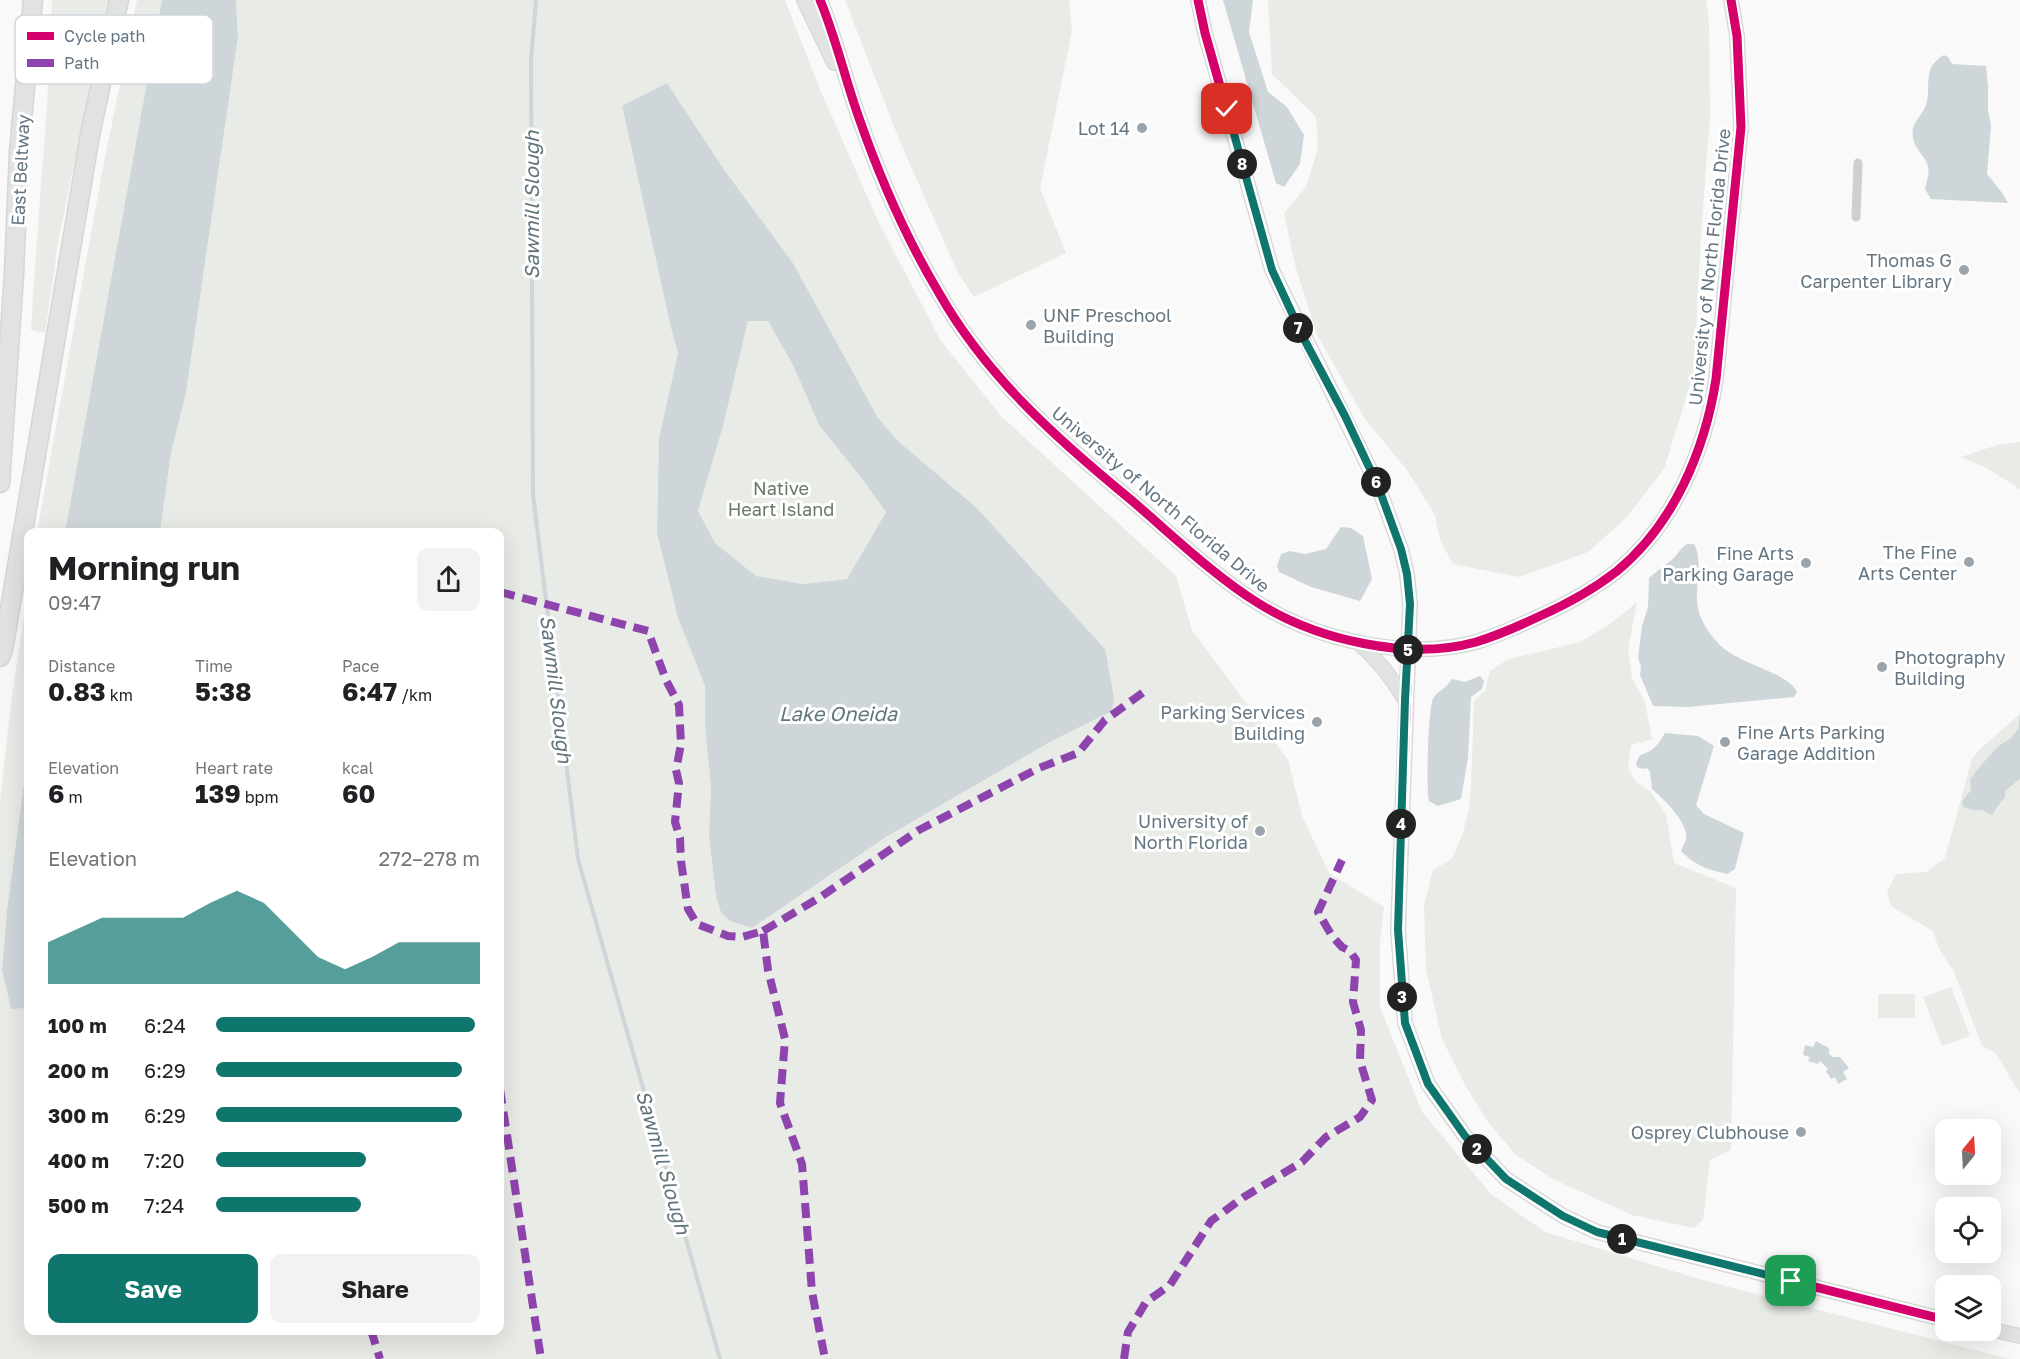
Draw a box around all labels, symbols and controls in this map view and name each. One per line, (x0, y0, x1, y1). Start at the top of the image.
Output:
legend (15, 15, 213, 84)
text: Cycle path (64, 26, 145, 46)
text: Path (64, 53, 99, 73)
pin (1201, 83, 1252, 134)
icon: check (1210, 92, 1243, 125)
street label: East Beltway (6, 114, 34, 226)
place label: Lot 14 (1078, 117, 1130, 139)
marker: Lot 14 (1135, 121, 1149, 135)
street label: University of North Florida Drive (1684, 127, 1734, 407)
water label: Sawmill Slough (519, 130, 544, 279)
pin: 8 (1227, 149, 1257, 179)
text: 8 (1237, 154, 1247, 174)
place label: Thomas G Carpenter Library (1800, 249, 1952, 292)
marker: Thomas G Carpenter Library (1957, 263, 1971, 277)
place label: UNF Preschool Building (1043, 304, 1172, 347)
pin: 7 (1283, 313, 1313, 343)
marker: UNF Preschool Building (1024, 318, 1038, 332)
text: 7 (1294, 318, 1302, 338)
street label: University of North Florida Drive (1047, 401, 1275, 597)
pin: 6 (1361, 467, 1391, 497)
text: 6 (1371, 472, 1381, 492)
park label: Native Heart Island (728, 477, 834, 520)
place label: The Fine Arts Center (1858, 541, 1957, 584)
place label: Fine Arts Parking Garage (1662, 542, 1794, 585)
text: Morning run (48, 548, 240, 587)
button: share (417, 548, 480, 611)
marker: The Fine Arts Center (1962, 555, 1976, 569)
marker: Fine Arts Parking Garage (1799, 556, 1813, 570)
text: 09:47 (48, 590, 101, 614)
water label: Sawmill Slough (535, 614, 578, 765)
pin: 5 (1393, 635, 1423, 665)
text: 5 (1403, 640, 1413, 660)
place label: Photography Building (1894, 646, 2006, 689)
text: Distance (48, 656, 115, 676)
text: Time (195, 656, 233, 676)
text: Pace (342, 656, 379, 676)
marker: Photography Building (1875, 660, 1889, 674)
text: 0.83 (48, 676, 106, 707)
text: 5:38 (195, 676, 252, 707)
text: 6:47 (342, 676, 397, 707)
text: km (106, 685, 133, 705)
text: /km (397, 685, 432, 705)
water label: Lake Oneida (779, 701, 898, 725)
place label: Parking Services Building (1160, 701, 1305, 744)
marker: Parking Services Building (1310, 715, 1324, 729)
place label: Fine Arts Parking Garage Addition (1737, 721, 1885, 764)
marker: Fine Arts Parking Garage Addition (1718, 735, 1732, 749)
text: Elevation (48, 758, 119, 778)
text: Heart rate (195, 758, 273, 778)
text: kcal (342, 758, 374, 778)
text: 6 (48, 778, 65, 809)
text: 139 (195, 778, 241, 809)
text: 60 (342, 778, 375, 809)
text: m (65, 787, 83, 807)
text: bpm (241, 787, 279, 807)
pin: 4 (1386, 809, 1416, 839)
place label: University of North Florida (1133, 810, 1248, 853)
text: 4 (1396, 814, 1406, 834)
marker: University of North Florida (1253, 824, 1267, 838)
text: Elevation (48, 846, 137, 870)
text: 272–278 m (379, 846, 480, 870)
pin: 3 (1387, 982, 1417, 1012)
text: 3 (1397, 987, 1407, 1007)
text: 100 m (48, 1013, 107, 1037)
text: 6:24 (144, 1013, 186, 1037)
text: 200 m (48, 1058, 109, 1082)
text: 6:29 (144, 1058, 186, 1082)
water label: Sawmill Slough (631, 1087, 696, 1238)
text: 300 m (48, 1103, 109, 1127)
text: 6:29 (144, 1103, 186, 1127)
north arrow (1935, 1119, 2001, 1185)
map controls (1935, 1119, 2001, 1341)
place label: Osprey Clubhouse (1631, 1121, 1789, 1143)
marker: Osprey Clubhouse (1794, 1125, 1808, 1139)
pin: 2 (1462, 1134, 1492, 1164)
text: 2 (1472, 1139, 1482, 1159)
text: 400 m (48, 1148, 109, 1172)
text: 7:20 (144, 1148, 185, 1172)
text: 500 m (48, 1193, 109, 1217)
text: 7:24 (144, 1193, 184, 1217)
button: locate (1935, 1197, 2001, 1263)
pin: 1 (1607, 1224, 1637, 1254)
text: 1 (1618, 1229, 1626, 1249)
button: Save (48, 1254, 258, 1323)
button: Share (270, 1254, 480, 1323)
pin (1765, 1255, 1816, 1306)
icon: arrive (1774, 1264, 1807, 1297)
button: layers (1935, 1275, 2001, 1341)

